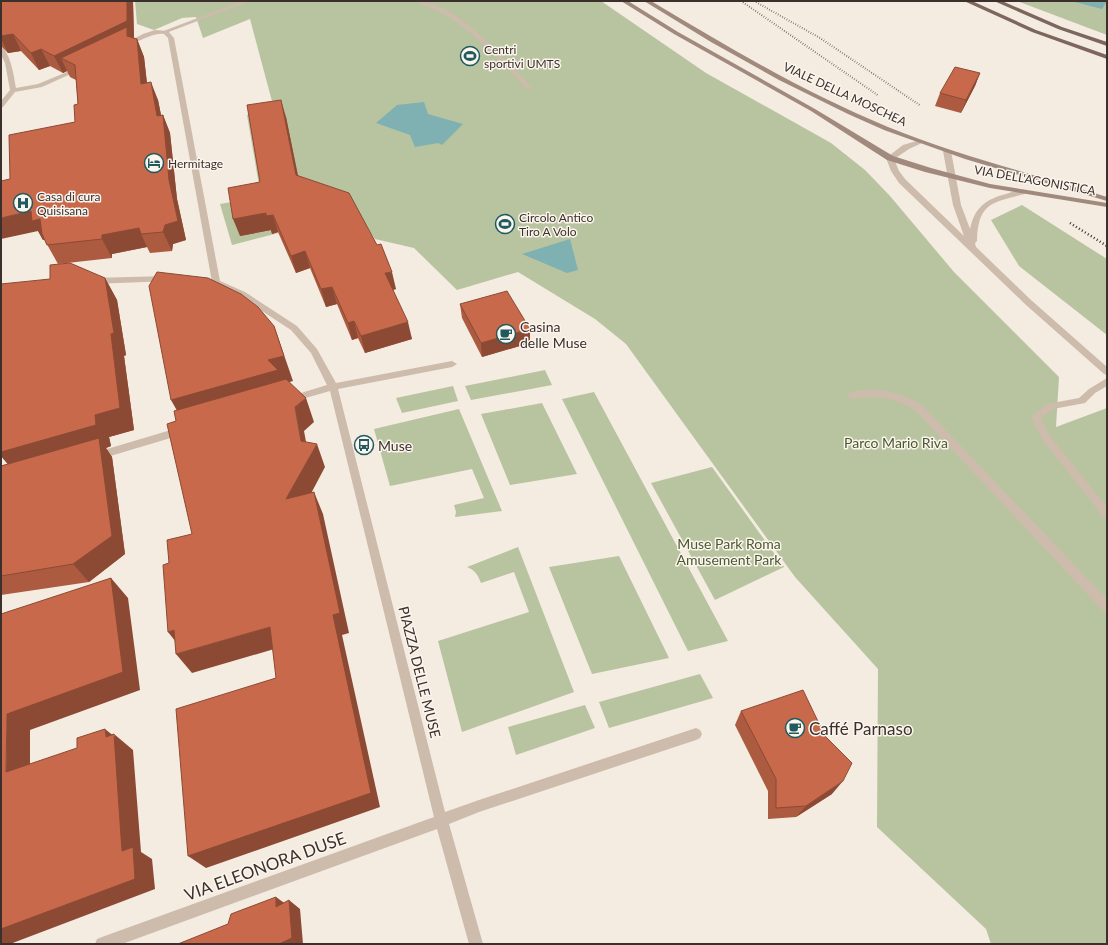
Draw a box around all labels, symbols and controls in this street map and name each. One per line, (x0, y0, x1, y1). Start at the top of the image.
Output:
place label: Centri sportivi UMTS (484, 42, 560, 71)
sports icon: Centri sportivi UMTS (459, 45, 481, 67)
street label: VIALE DELLA MOSCHEA (781, 59, 910, 130)
hotel icon: Hermitage (143, 152, 165, 174)
place label: Hermitage (168, 156, 223, 171)
street label: VIA DELL'AGONISTICA (973, 162, 1098, 198)
place label: Casa di cura Quisisana (37, 189, 101, 218)
hospital icon: Casa di cura Quisisana (12, 192, 34, 214)
place label: Circolo Antico Tiro A Volo (519, 210, 593, 239)
sports icon: Circolo Antico Tiro A Volo (494, 213, 516, 235)
place label: Casina delle Muse (520, 318, 587, 351)
cafe icon: Casina delle Muse (495, 323, 517, 345)
bus stop icon: Muse (353, 434, 375, 456)
park label: Parco Mario Riva (844, 434, 948, 451)
place label: Muse (378, 437, 412, 454)
park label: Muse Park Roma Amusement Park (677, 535, 782, 568)
street label: PIAZZA DELLE MUSE (395, 604, 445, 740)
cafe icon: Caffé Parnaso (784, 717, 806, 739)
place label: Caffé Parnaso (809, 718, 913, 739)
street label: VIA ELEONORA DUSE (181, 827, 349, 905)

